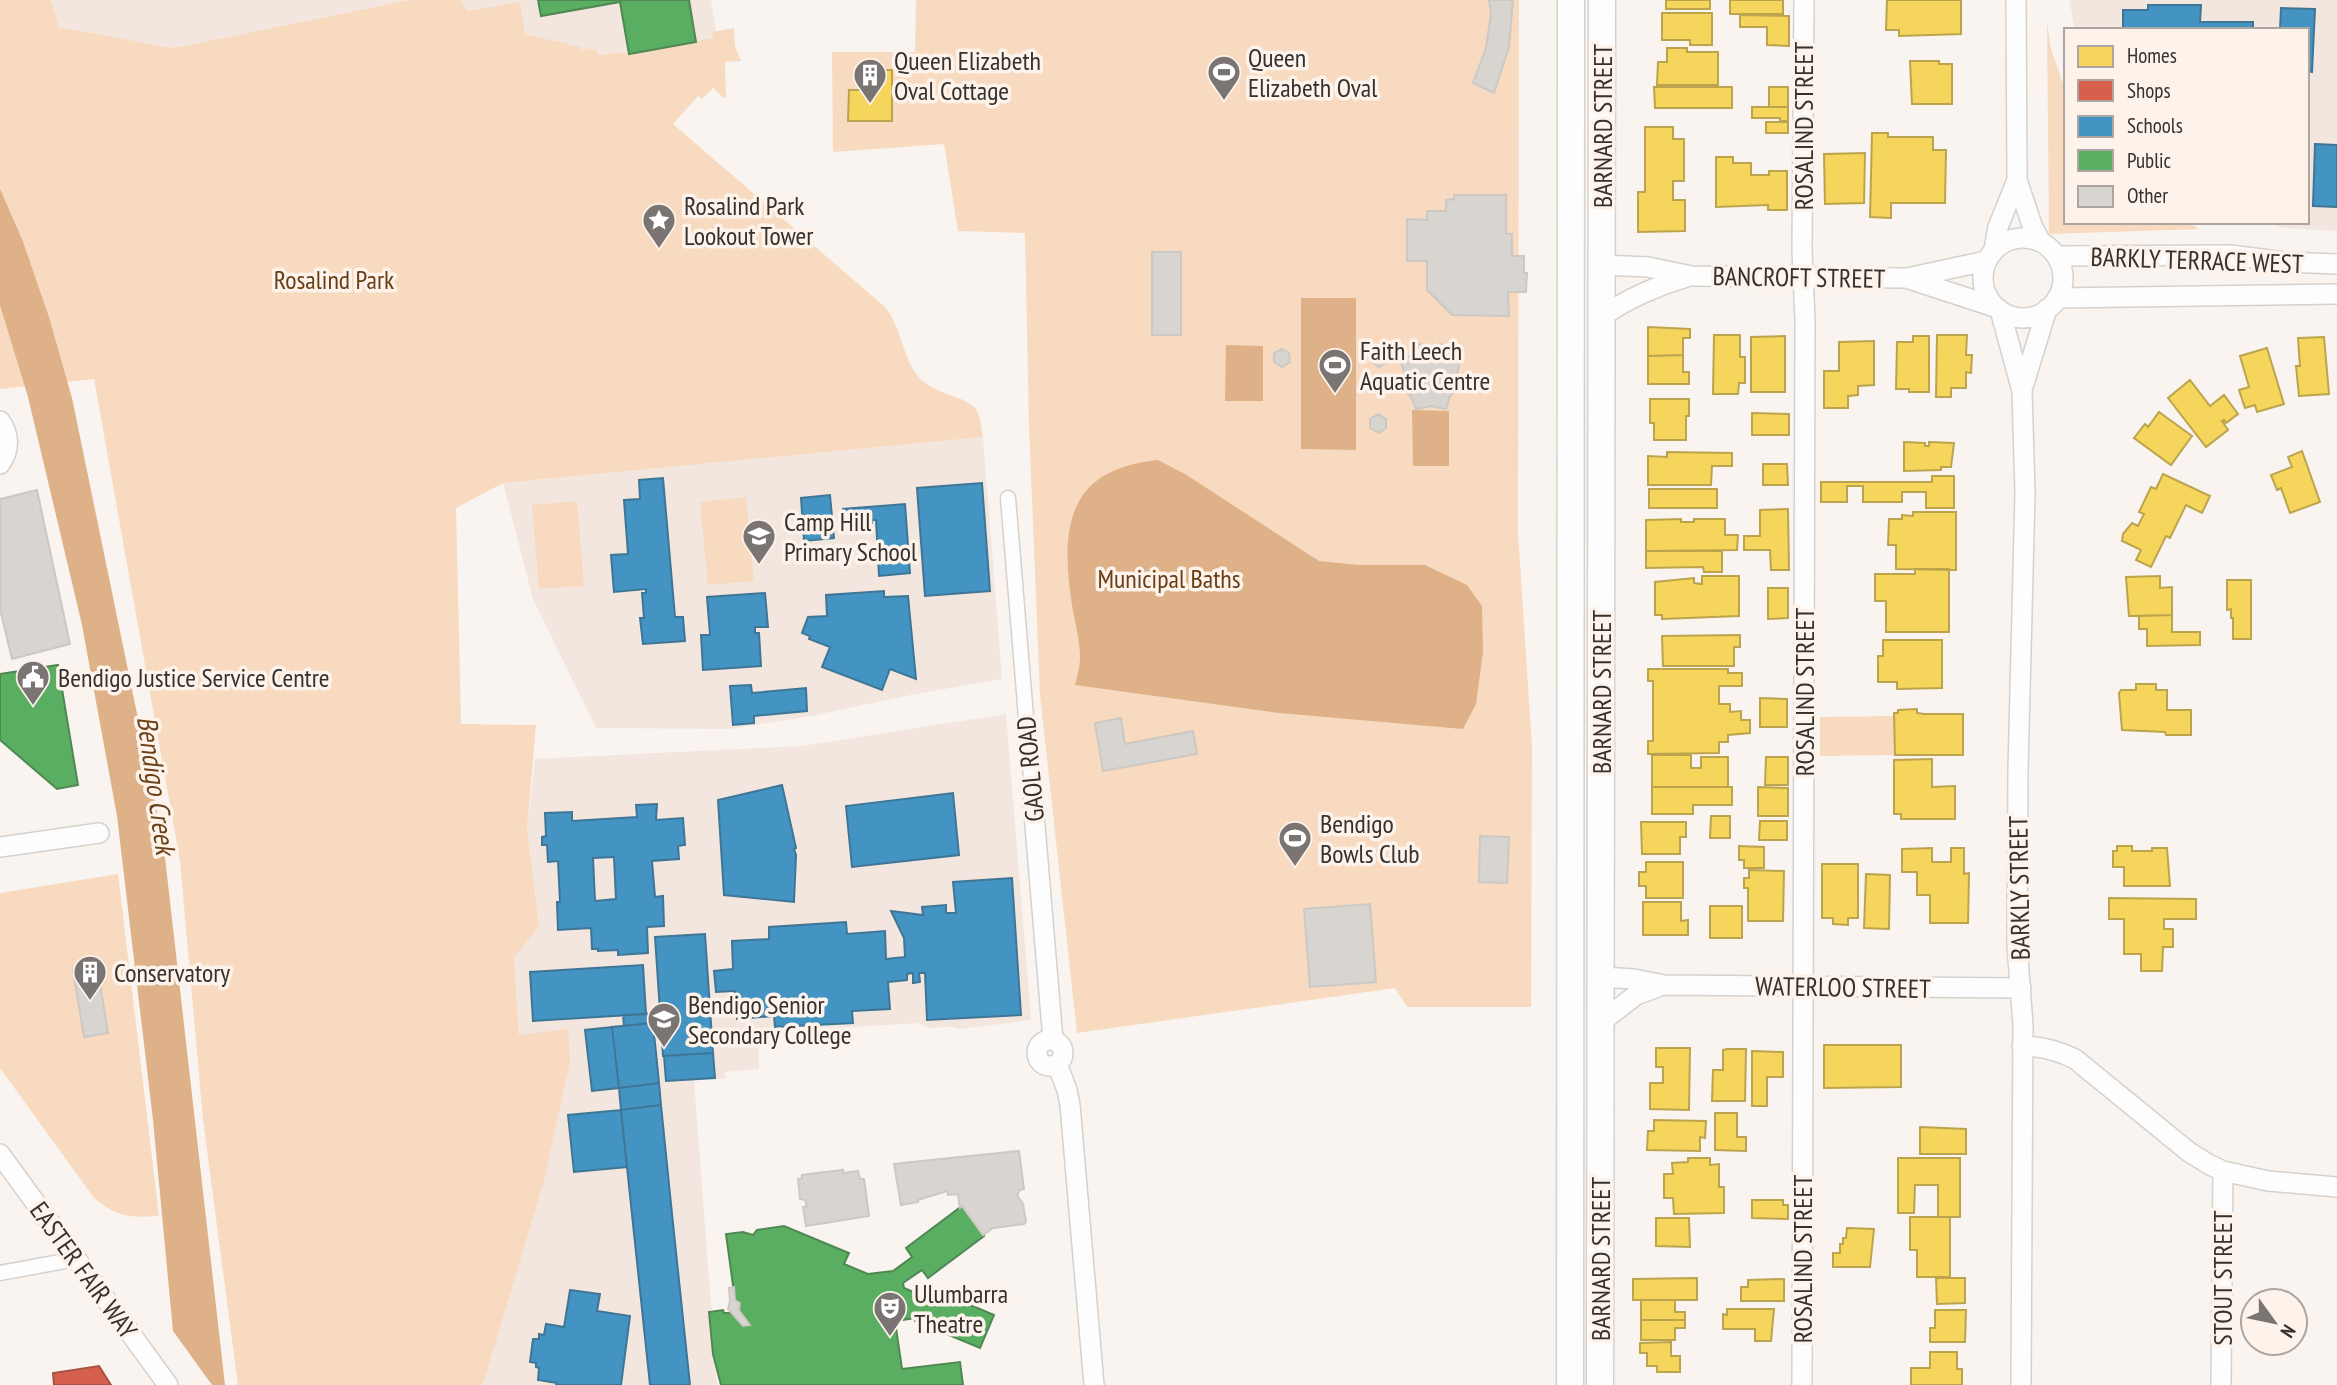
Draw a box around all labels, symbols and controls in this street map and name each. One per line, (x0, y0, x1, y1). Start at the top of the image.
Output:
legend (2064, 28, 2309, 224)
place label: Queen Elizabeth Oval (1248, 41, 1377, 104)
street label: ROSALIND STREET (1787, 41, 1820, 210)
text: Homes (2127, 42, 2177, 69)
place label: Queen Elizabeth Oval Cottage (894, 44, 1041, 107)
street label: BARNARD STREET (1586, 44, 1619, 208)
sports icon: Queen Elizabeth Oval (1205, 53, 1243, 102)
building icon: Queen Elizabeth Oval Cottage (851, 56, 889, 105)
text: Shops (2127, 77, 2171, 104)
text: Schools (2127, 112, 2183, 139)
text: Public (2127, 147, 2172, 174)
text: Other (2127, 182, 2168, 209)
place label: Rosalind Park Lookout Tower (684, 189, 813, 252)
place icon: Rosalind Park Lookout Tower (640, 201, 678, 250)
street label: BARKLY TERRACE WEST (2090, 240, 2304, 280)
street label: BANCROFT STREET (1712, 259, 1886, 295)
park label: Rosalind Park (274, 263, 394, 296)
place label: Faith Leech Aquatic Centre (1360, 334, 1490, 397)
sports icon: Faith Leech Aquatic Centre (1316, 346, 1354, 395)
place label: Camp Hill Primary School (784, 505, 917, 568)
school or university icon: Camp Hill Primary School (740, 517, 778, 566)
park label: Municipal Baths (1097, 562, 1241, 595)
street label: ROSALIND STREET (1788, 607, 1821, 776)
street label: BARNARD STREET (1585, 610, 1618, 774)
public building icon: Bendigo Justice Service Centre (14, 658, 52, 707)
place label: Bendigo Justice Service Centre (58, 661, 330, 694)
water label: Bendigo Creek (129, 713, 185, 860)
street label: GAOL ROAD (1009, 715, 1051, 823)
place label: Bendigo Bowls Club (1320, 807, 1419, 870)
street label: BARKLY STREET (2001, 815, 2037, 960)
sports icon: Bendigo Bowls Club (1276, 819, 1314, 868)
building icon: Conservatory (71, 953, 109, 1002)
place label: Conservatory (114, 956, 230, 989)
street label: WATERLOO STREET (1755, 969, 1931, 1005)
place label: Bendigo Senior Secondary College (688, 988, 851, 1051)
school or university icon: Bendigo Senior Secondary College (645, 1000, 683, 1049)
street label: ROSALIND STREET (1786, 1174, 1819, 1343)
street label: BARNARD STREET (1584, 1177, 1617, 1341)
street label: EASTER FAIR WAY (23, 1195, 145, 1345)
street label: STOUT STREET (2206, 1210, 2239, 1346)
place label: Ulumbarra Theatre (914, 1277, 1008, 1340)
north arrow (2239, 1287, 2309, 1357)
theatre icon: Ulumbarra Theatre (871, 1289, 909, 1338)
text: N (2275, 1320, 2301, 1342)

